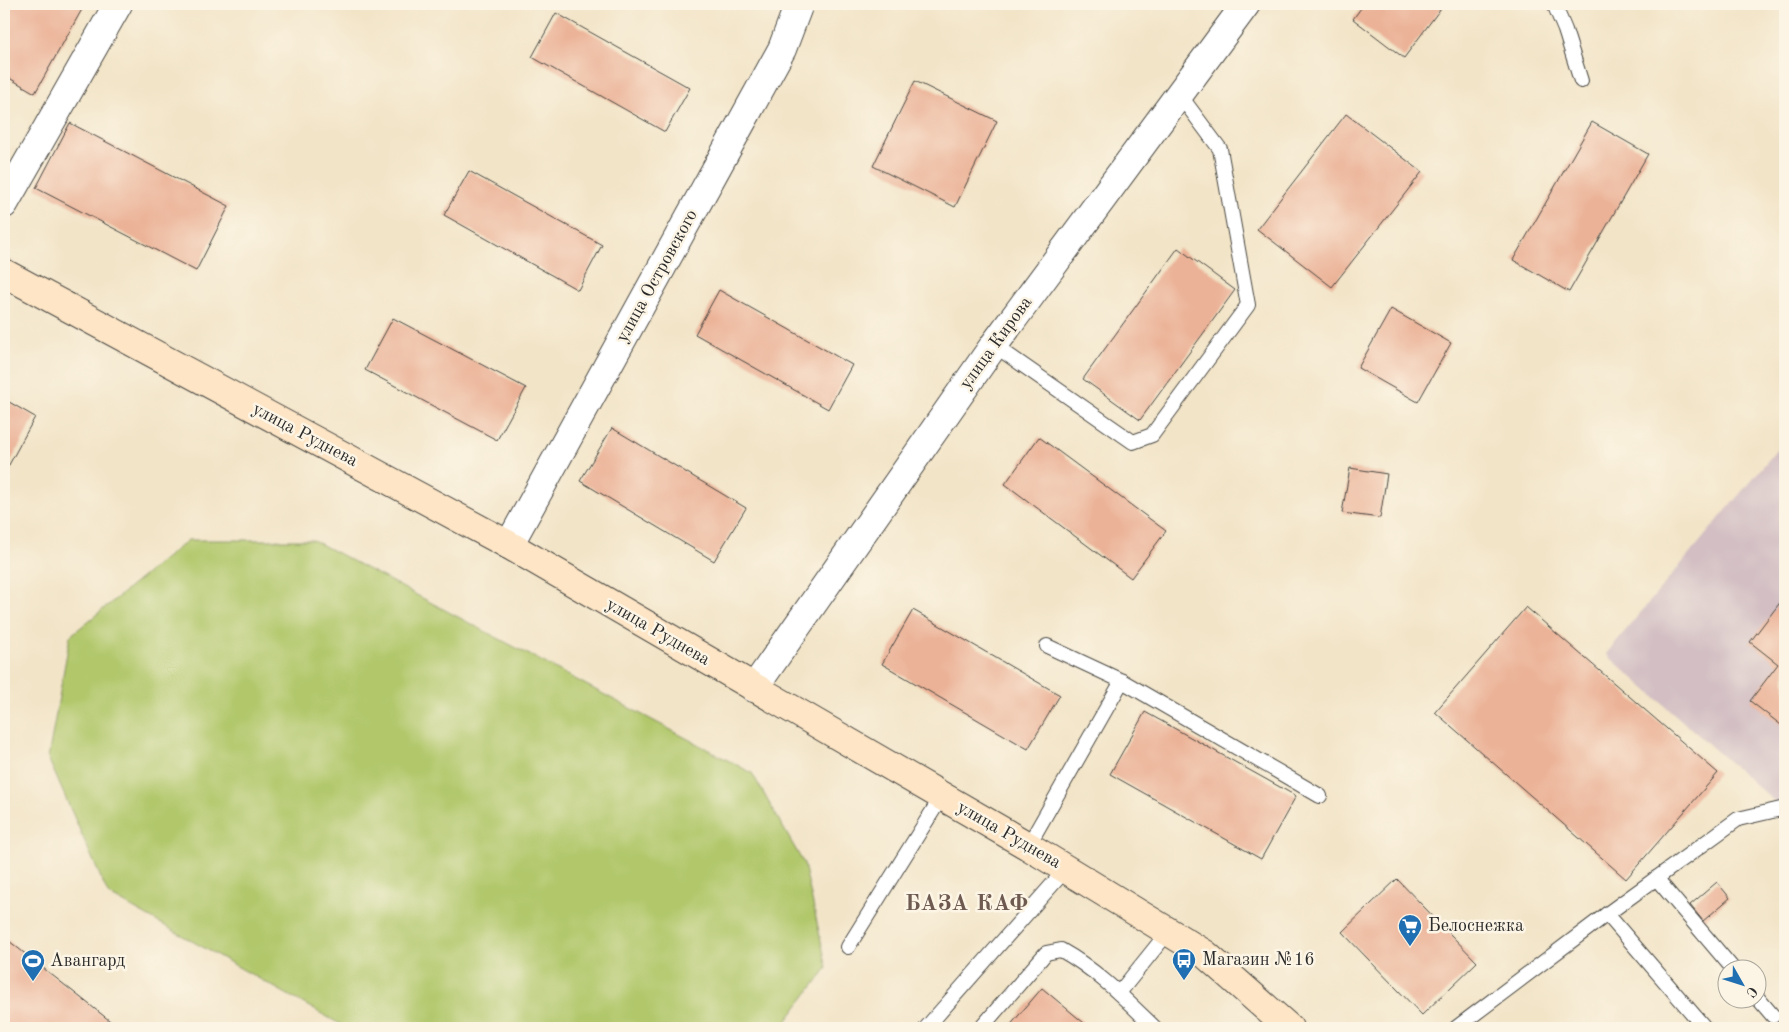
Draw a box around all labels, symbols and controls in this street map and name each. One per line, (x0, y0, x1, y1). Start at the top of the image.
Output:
street label: улица Островского (613, 207, 701, 345)
street label: улица Кирова (956, 293, 1036, 393)
street label: улица Руднева (249, 400, 361, 470)
street label: улица Руднева (603, 595, 713, 669)
street label: улица Руднева (954, 798, 1064, 872)
district label: БАЗА КАФ (905, 893, 1029, 915)
supermarket icon: Белоснежка (1397, 913, 1423, 947)
place label: Белоснежка (1428, 917, 1524, 935)
bus stop icon: Магазин №16 (1171, 947, 1197, 981)
sports icon: Авангард (20, 948, 46, 982)
place label: Магазин №16 (1202, 951, 1315, 969)
place label: Авангард (50, 952, 125, 970)
north arrow (1716, 960, 1766, 1010)
text: С (1743, 984, 1760, 1000)

